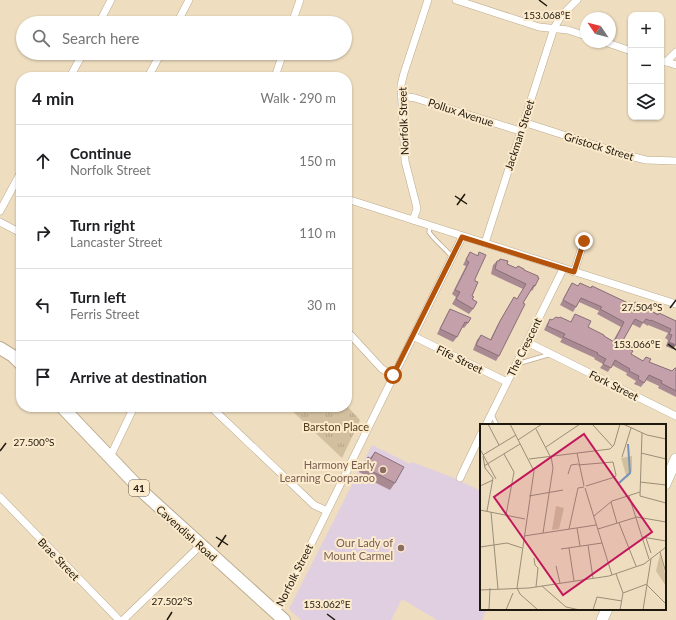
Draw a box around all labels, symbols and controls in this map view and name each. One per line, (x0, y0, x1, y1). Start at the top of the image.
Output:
text: 153.068°E (523, 9, 571, 21)
north arrow (580, 12, 616, 48)
map controls (628, 12, 664, 120)
button: + (628, 12, 664, 48)
search box (16, 16, 352, 60)
icon: search (30, 27, 52, 49)
text: Search here (62, 29, 139, 47)
button: − (628, 48, 664, 84)
button: layers (628, 84, 664, 120)
street label: Norfolk Street (395, 87, 411, 155)
text: 4 min (32, 88, 74, 109)
text: Walk · 290 m (260, 90, 336, 106)
street label: Pollux Avenue (427, 95, 496, 129)
street label: Jackman Street (502, 98, 537, 172)
street label: Gristock Street (563, 129, 635, 163)
text: Continue (70, 144, 131, 162)
icon: ahead (32, 150, 54, 172)
text: 150 m (299, 153, 336, 169)
text: Norfolk Street (70, 162, 151, 178)
text: Turn right (70, 216, 135, 234)
icon: right (32, 222, 54, 244)
text: 110 m (299, 225, 336, 241)
route end (575, 232, 593, 250)
text: Lancaster Street (70, 234, 162, 250)
text: Turn left (70, 288, 126, 306)
icon: left (32, 294, 54, 316)
text: 30 m (307, 297, 336, 313)
text: 27.504°S (622, 301, 662, 313)
text: Ferris Street (70, 306, 139, 322)
street label: The Crescent (504, 315, 544, 379)
text: 153.066°E (613, 338, 661, 350)
street label: Fife Street (435, 342, 485, 376)
icon: arrive (32, 366, 54, 388)
route start (384, 366, 402, 384)
street label: Fork Street (587, 367, 641, 403)
text: Arrive at destination (70, 368, 207, 386)
park label: Barston Place (303, 420, 369, 433)
inset map (480, 424, 666, 610)
text: 27.500°S (14, 436, 54, 448)
place label: Harmony Early Learning Coorparoo (279, 458, 375, 484)
marker: Harmony Early Learning Coorparoo (378, 465, 388, 475)
road number: 41 (129, 480, 149, 496)
street label: Cavendish Road (154, 502, 220, 564)
street label: Brae Street (36, 535, 82, 583)
place label: Our Lady of Mount Carmel (323, 536, 393, 562)
street label: Norfolk Street (273, 542, 315, 608)
marker: Our Lady of Mount Carmel (396, 543, 406, 553)
text: 27.502°S (152, 595, 192, 607)
text: 153.062°E (303, 598, 351, 610)

